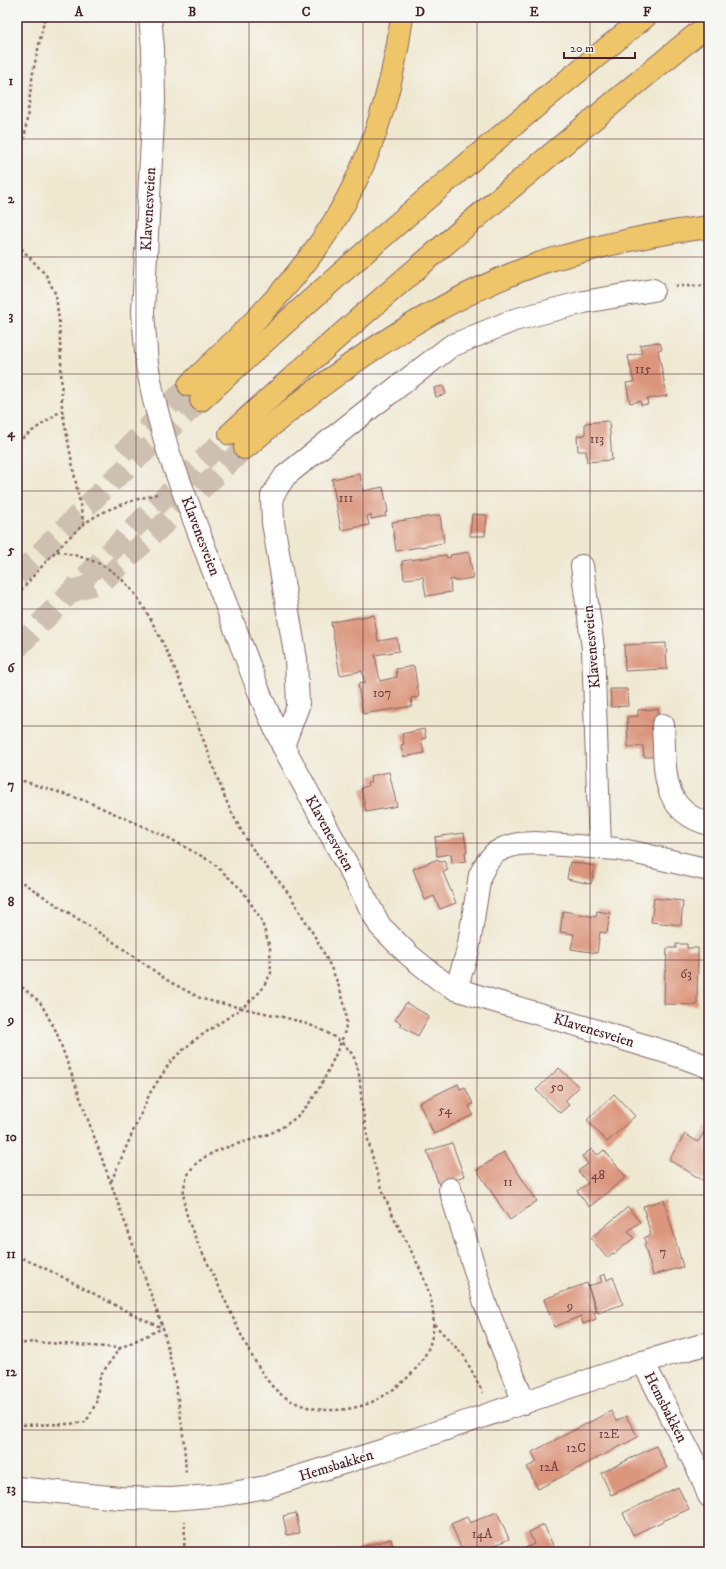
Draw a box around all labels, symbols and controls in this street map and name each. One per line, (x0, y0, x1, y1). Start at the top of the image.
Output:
text: A (74, 4, 84, 20)
text: B (188, 4, 196, 20)
text: C (302, 4, 311, 20)
text: D (415, 4, 425, 20)
text: E (529, 4, 539, 20)
text: F (643, 4, 652, 20)
scale bar (564, 34, 635, 60)
text: 20 m (570, 41, 594, 56)
text: 1 (9, 73, 14, 89)
street label: Klavenesveien (137, 167, 160, 251)
text: 2 (8, 191, 15, 207)
text: 3 (9, 308, 14, 324)
house number: 115 (635, 361, 651, 377)
text: 4 (6, 425, 15, 442)
house number: 113 (590, 431, 604, 447)
house number: 111 (339, 490, 353, 506)
street label: Klavenesveien (177, 494, 224, 579)
text: 5 (7, 542, 15, 558)
street label: Klavenesveien (578, 604, 605, 690)
text: 6 (8, 660, 16, 676)
house number: 107 (373, 685, 391, 701)
text: 7 (8, 777, 15, 793)
street label: Klavenesveien (301, 792, 358, 875)
text: 8 (8, 894, 15, 910)
house number: 63 (680, 966, 692, 982)
street label: Klavenesveien (551, 1009, 637, 1052)
text: 9 (7, 1012, 14, 1028)
house number: 50 (550, 1079, 564, 1095)
house number: 54 (438, 1102, 452, 1118)
text: 10 (5, 1129, 17, 1145)
house number: 48 (591, 1167, 605, 1183)
house number: 11 (503, 1174, 513, 1190)
house number: 7 (660, 1244, 667, 1260)
text: 11 (6, 1246, 16, 1262)
house number: 9 (566, 1298, 573, 1314)
text: 12 (5, 1364, 17, 1380)
street label: Hemsbakken (640, 1369, 692, 1446)
house number: 12E (599, 1426, 619, 1442)
house number: 12C (566, 1440, 586, 1456)
street label: Hemsbakken (297, 1445, 376, 1486)
house number: 12A (539, 1459, 559, 1475)
text: 13 (6, 1481, 16, 1497)
house number: 14A (472, 1526, 493, 1542)

